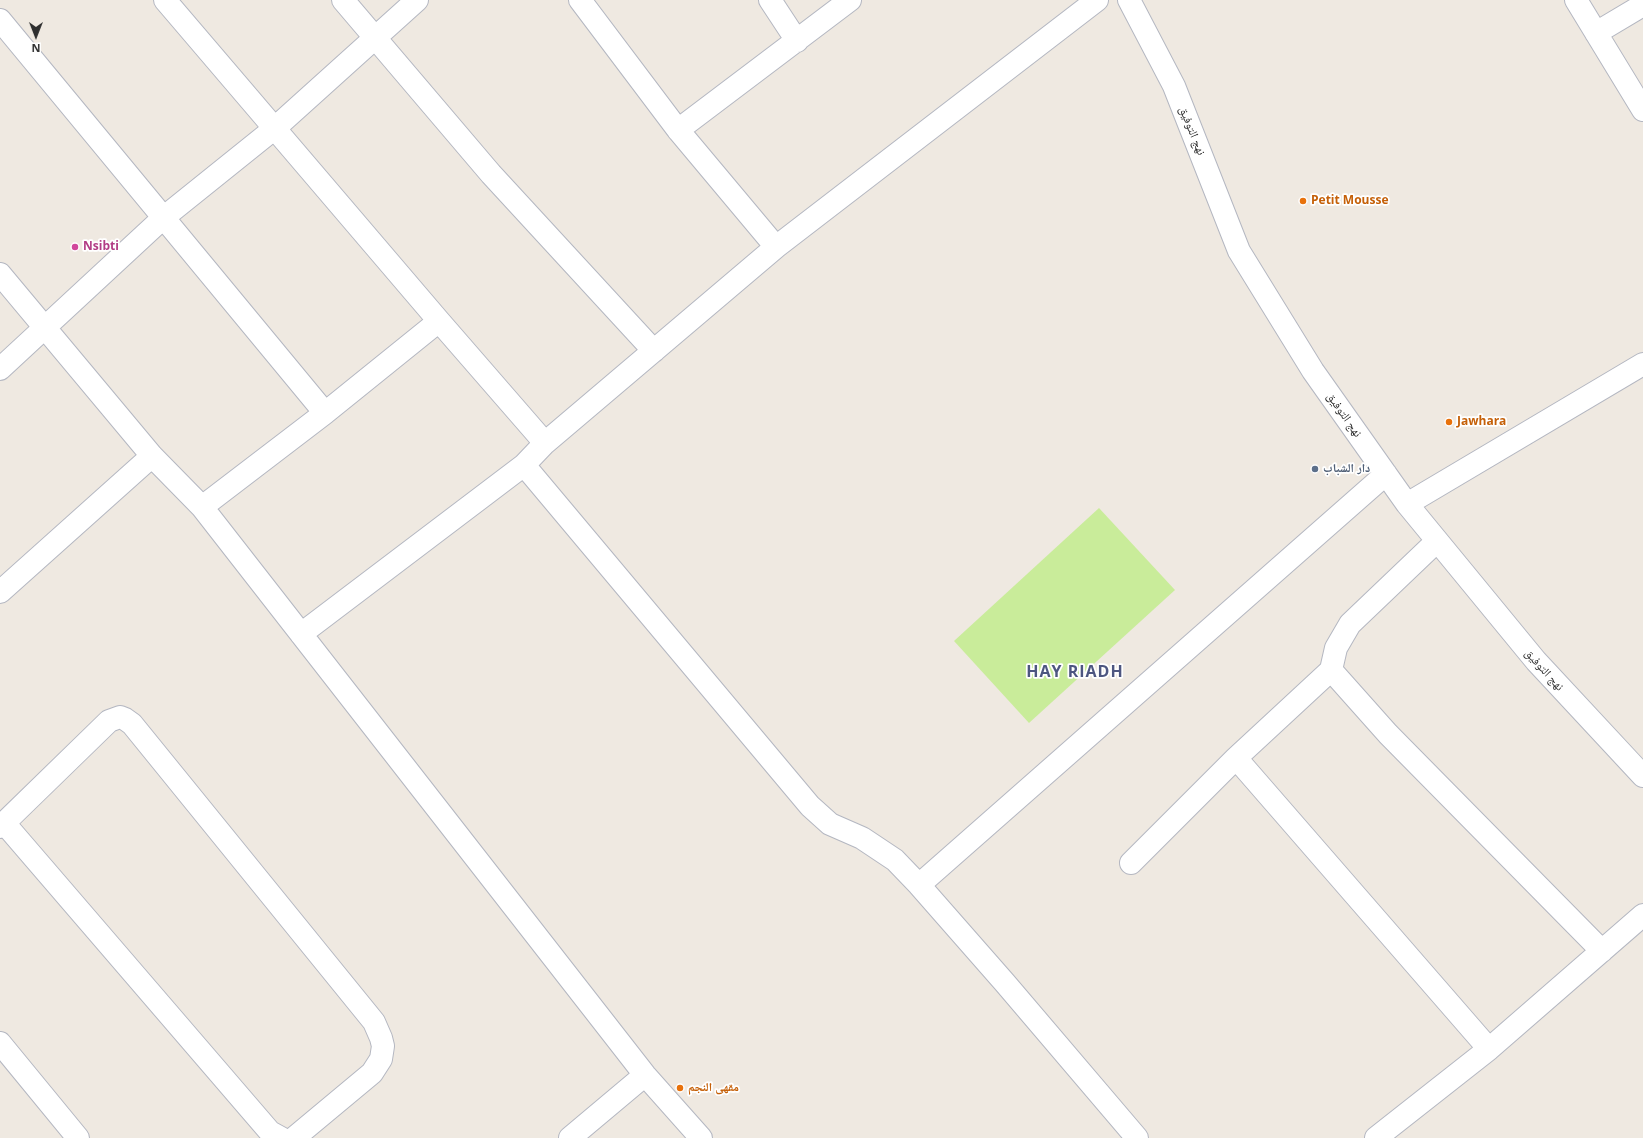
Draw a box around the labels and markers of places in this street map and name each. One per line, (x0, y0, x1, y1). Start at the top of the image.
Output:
place label: Petit Mousse (1311, 194, 1388, 208)
marker: Petit Mousse (1298, 196, 1308, 206)
place label: Nsibti (83, 240, 119, 254)
marker: Nsibti (70, 242, 80, 252)
place label: Jawhara (1457, 415, 1506, 429)
marker: Jawhara (1444, 417, 1454, 427)
place label: دار الشباب (1323, 462, 1370, 476)
marker: دار الشباب (1310, 464, 1320, 474)
place label: مقهى النجم (688, 1081, 739, 1095)
marker: مقهى النجم (675, 1083, 685, 1093)

